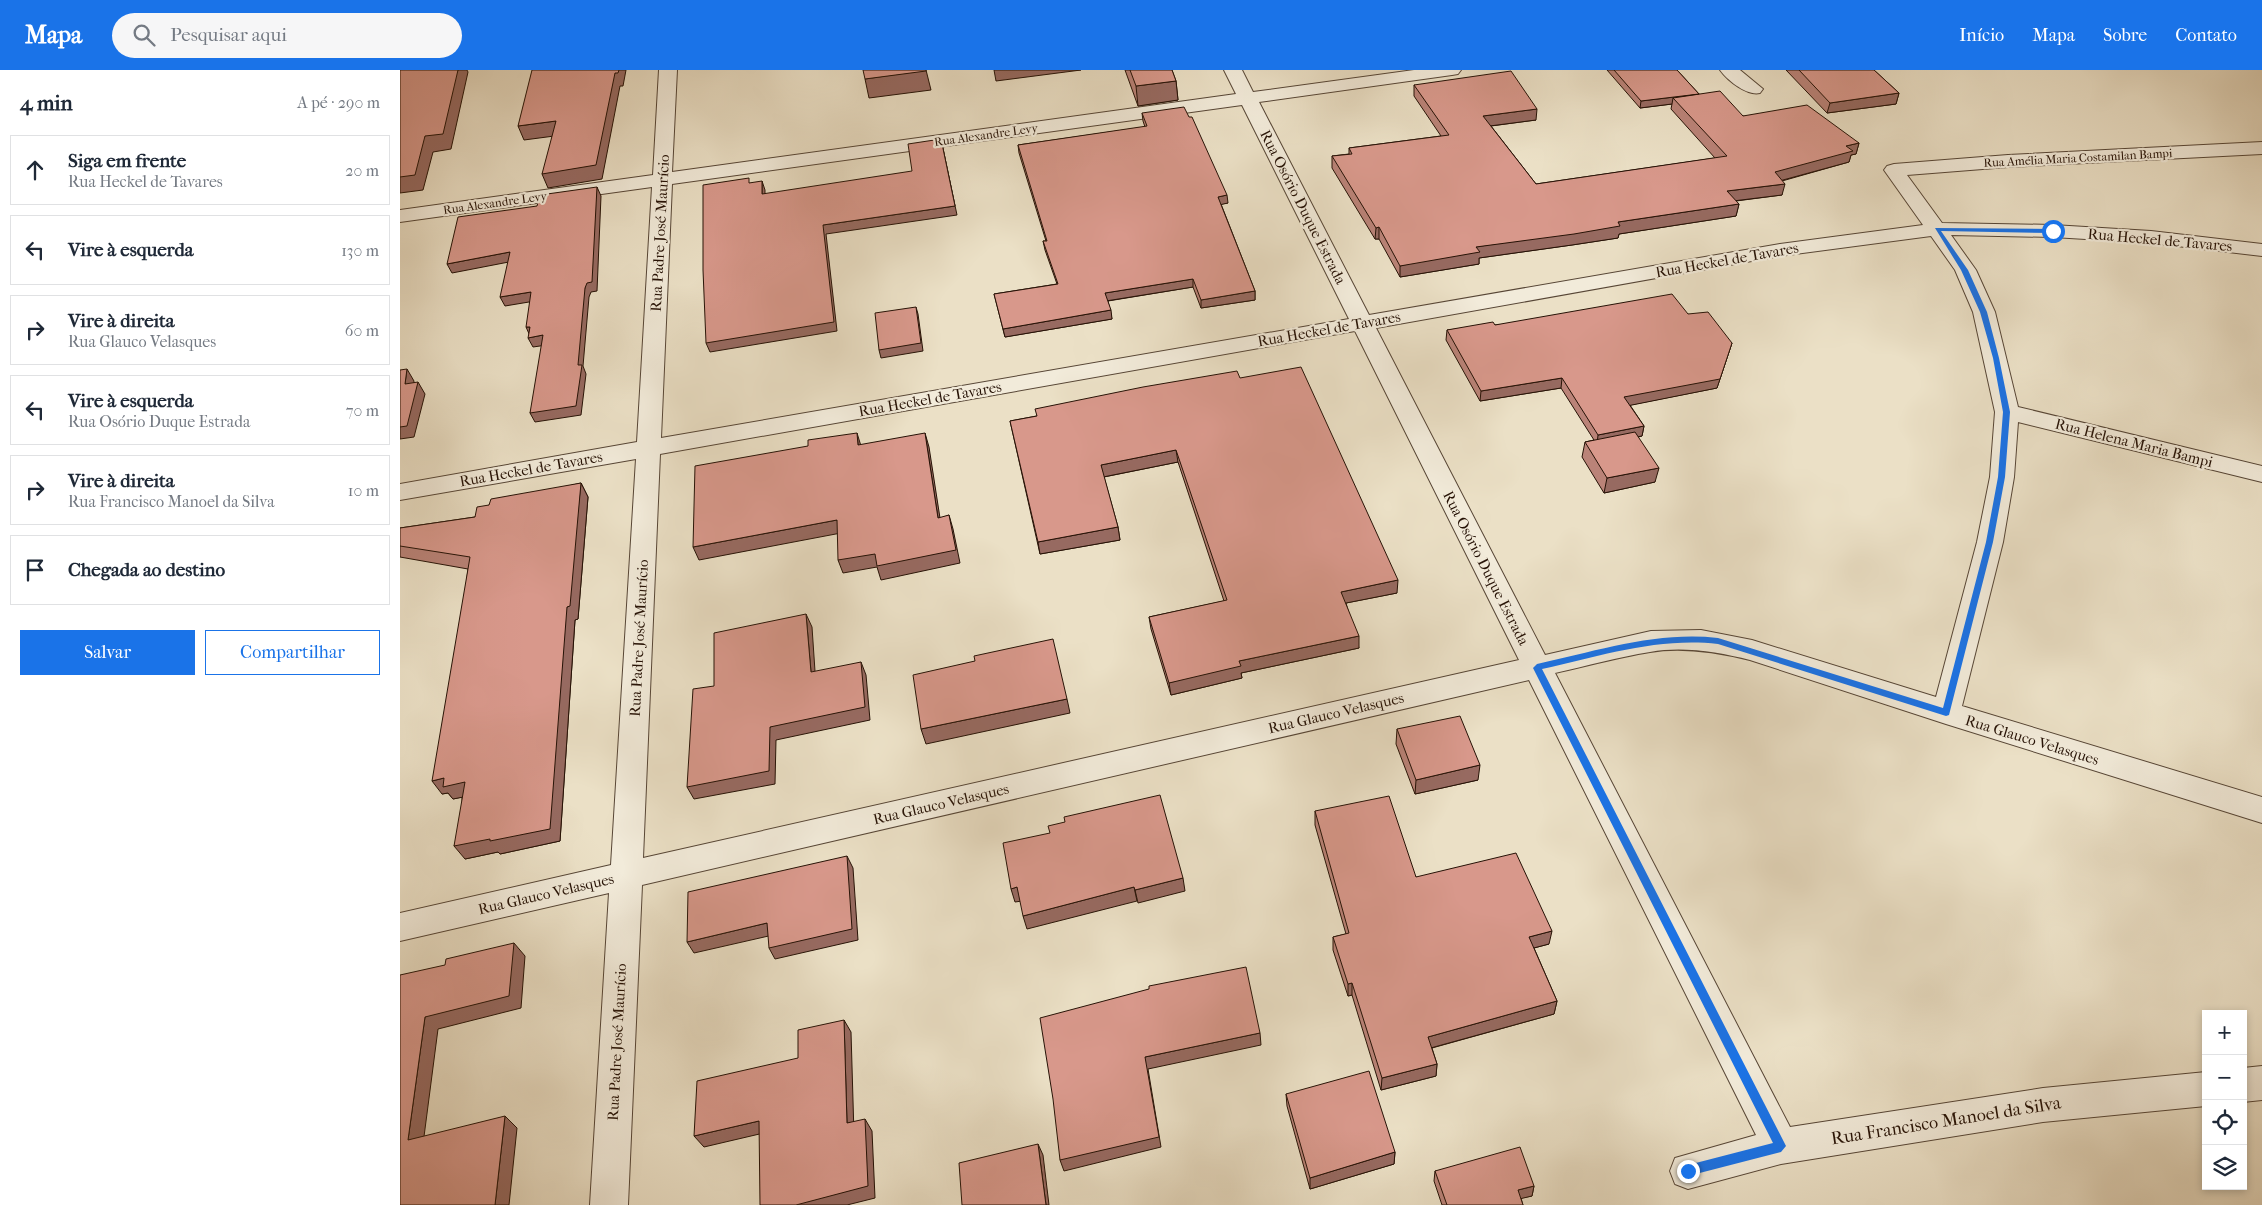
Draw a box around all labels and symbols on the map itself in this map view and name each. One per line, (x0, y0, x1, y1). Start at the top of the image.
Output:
street label: Rua Alexandre Levy (933, 121, 1039, 149)
street label: Rua Osório Duque Estrada (1256, 127, 1350, 288)
street label: Rua Amélia Maria Costamilan Bampi (1983, 146, 2173, 170)
street label: Rua Padre José Maurício (647, 153, 673, 312)
street label: Rua Alexandre Levy (442, 189, 548, 217)
route start (2042, 220, 2065, 243)
street label: Rua Heckel de Tavares (2087, 225, 2233, 255)
street label: Rua Heckel de Tavares (1654, 238, 1800, 281)
street label: Rua Heckel de Tavares (1256, 307, 1402, 350)
street label: Rua Heckel de Tavares (857, 377, 1003, 420)
street label: Rua Helena Maria Bampi (2053, 415, 2215, 471)
street label: Rua Heckel de Tavares (458, 447, 604, 490)
street label: Rua Osório Duque Estrada (1439, 488, 1533, 649)
street label: Rua Padre José Maurício (626, 558, 652, 717)
street label: Rua Glauco Velasques (1266, 689, 1406, 737)
street label: Rua Glauco Velasques (1963, 711, 2101, 769)
street label: Rua Glauco Velasques (871, 780, 1011, 828)
street label: Rua Glauco Velasques (476, 870, 616, 918)
street label: Rua Padre José Maurício (604, 962, 630, 1121)
street label: Rua Francisco Manoel da Silva (1830, 1092, 2063, 1150)
route end (1677, 1160, 1700, 1183)

